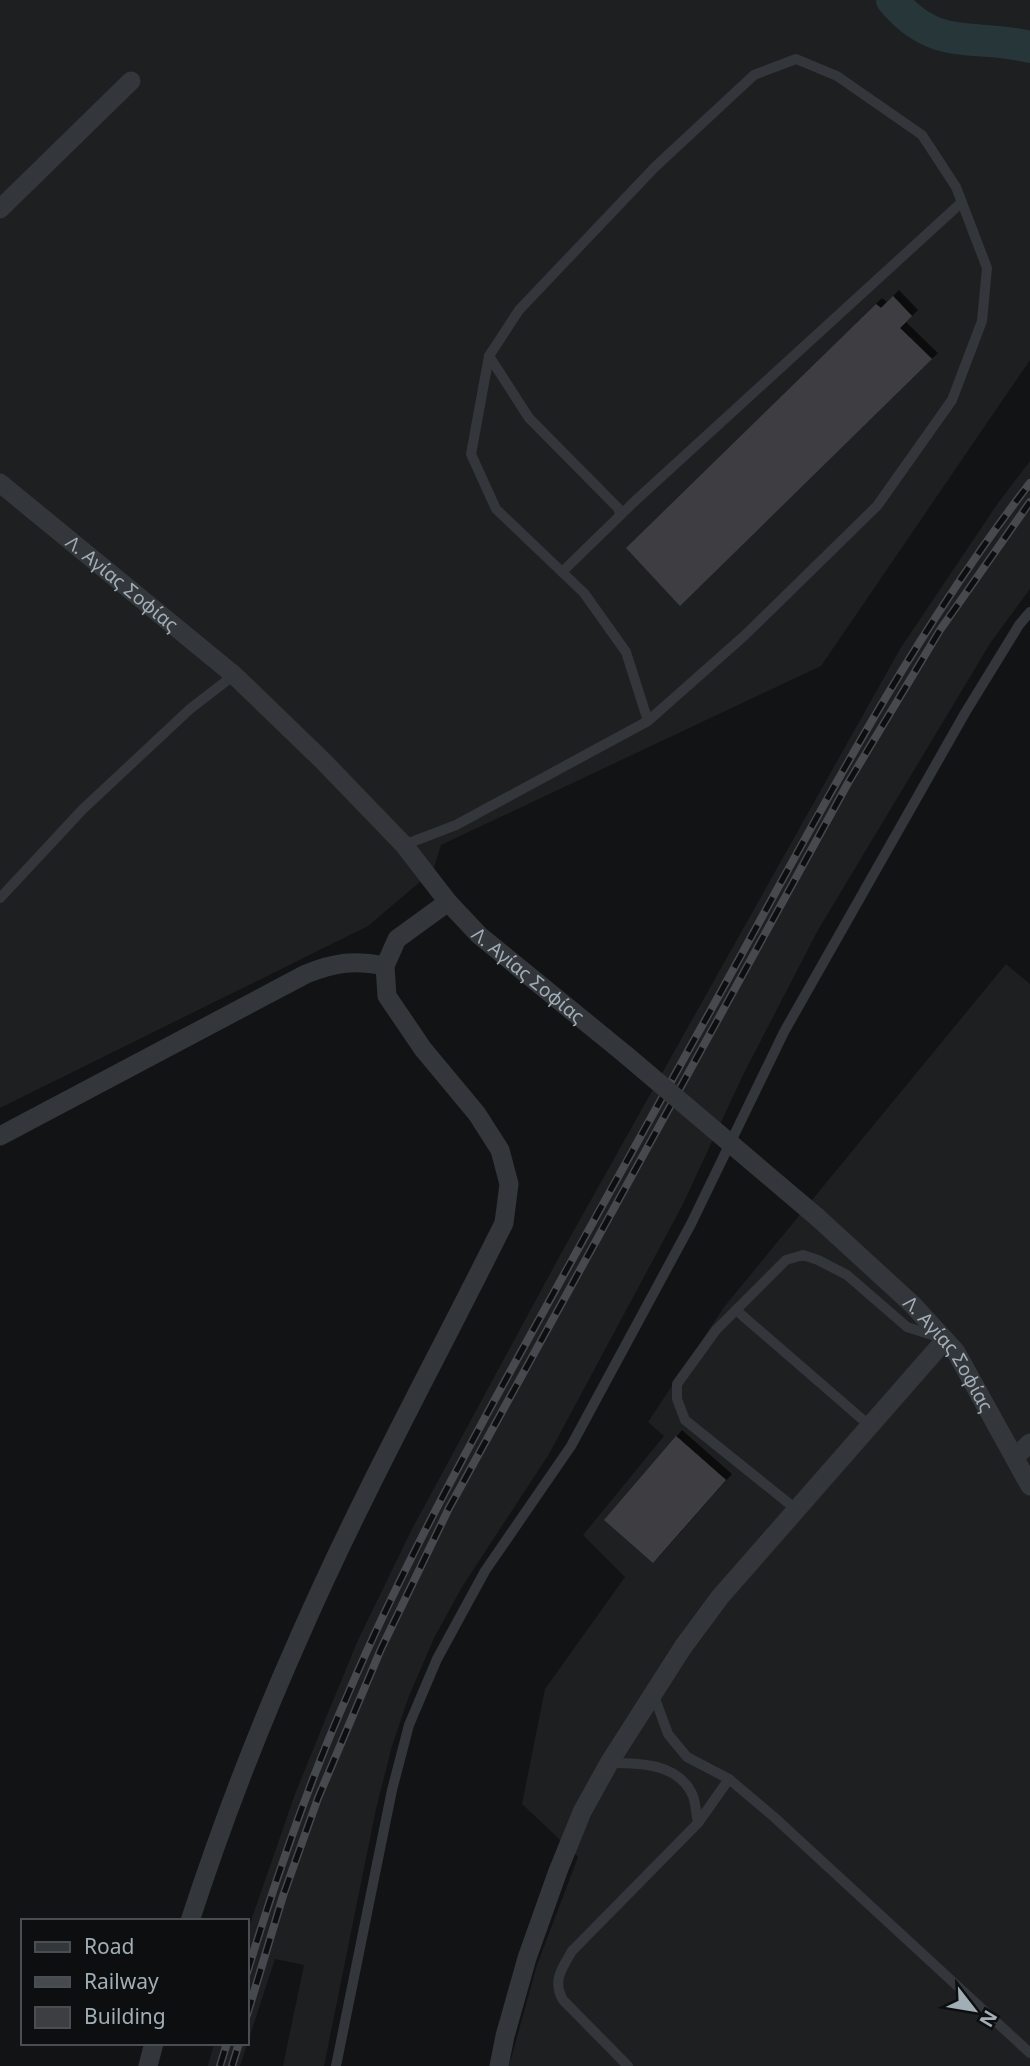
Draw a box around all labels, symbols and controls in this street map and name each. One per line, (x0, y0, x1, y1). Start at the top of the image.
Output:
street label: Λ. Αγίας Σοφίας (60, 529, 184, 637)
street label: Λ. Αγίας Σοφίας (466, 921, 590, 1029)
street label: Λ. Αγίας Σοφίας (898, 1290, 999, 1416)
legend (21, 1919, 248, 2045)
text: Road (84, 1932, 134, 1960)
text: Railway (84, 1967, 159, 1995)
north arrow (939, 1975, 1009, 2045)
text: Building (84, 2002, 166, 2030)
text: N (973, 2005, 1004, 2032)

